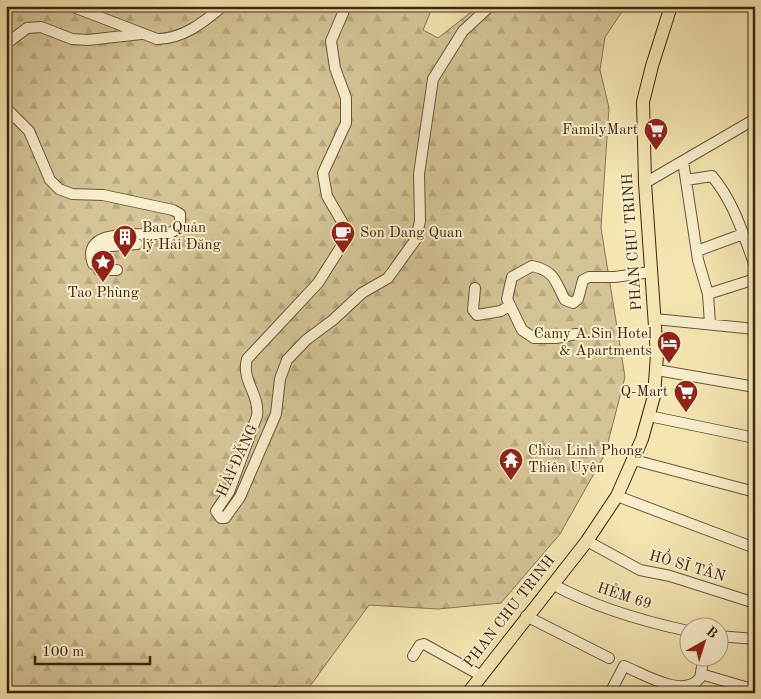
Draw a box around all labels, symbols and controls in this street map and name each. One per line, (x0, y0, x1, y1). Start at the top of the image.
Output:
supermarket icon: FamilyMart (643, 117, 669, 151)
place label: FamilyMart (562, 123, 638, 138)
street label: PHAN CHU TRINH (621, 173, 645, 311)
cafe icon: Son Dang Quan (330, 220, 356, 254)
place label: Ban Quản lý Hải Đăng (142, 221, 221, 253)
building icon: Ban Quản lý Hải Đăng (112, 224, 138, 258)
place label: Son Dang Quan (360, 226, 463, 241)
place icon: Tao Phùng (90, 249, 116, 283)
place label: Tao Phùng (67, 286, 139, 301)
place label: Camy A.Sin Hotel & Apartments (534, 327, 652, 359)
hotel icon: Camy A.Sin Hotel & Apartments (656, 330, 682, 364)
supermarket icon: Q-Mart (673, 379, 699, 413)
place label: Q-Mart (621, 385, 668, 400)
street label: HẢI ĐĂNG (211, 421, 261, 499)
place label: Chùa Linh Phong Thiên Uyên (528, 444, 642, 476)
temple icon: Chùa Linh Phong Thiên Uyên (498, 447, 524, 481)
street label: HỒ SĨ TÂN (647, 543, 729, 585)
street label: PHAN CHU TRINH (462, 553, 558, 671)
street label: HẺM 69 (595, 577, 654, 613)
north arrow (678, 616, 728, 666)
text: B (703, 624, 720, 641)
scale bar (35, 634, 150, 666)
text: 100 m (42, 645, 84, 660)

